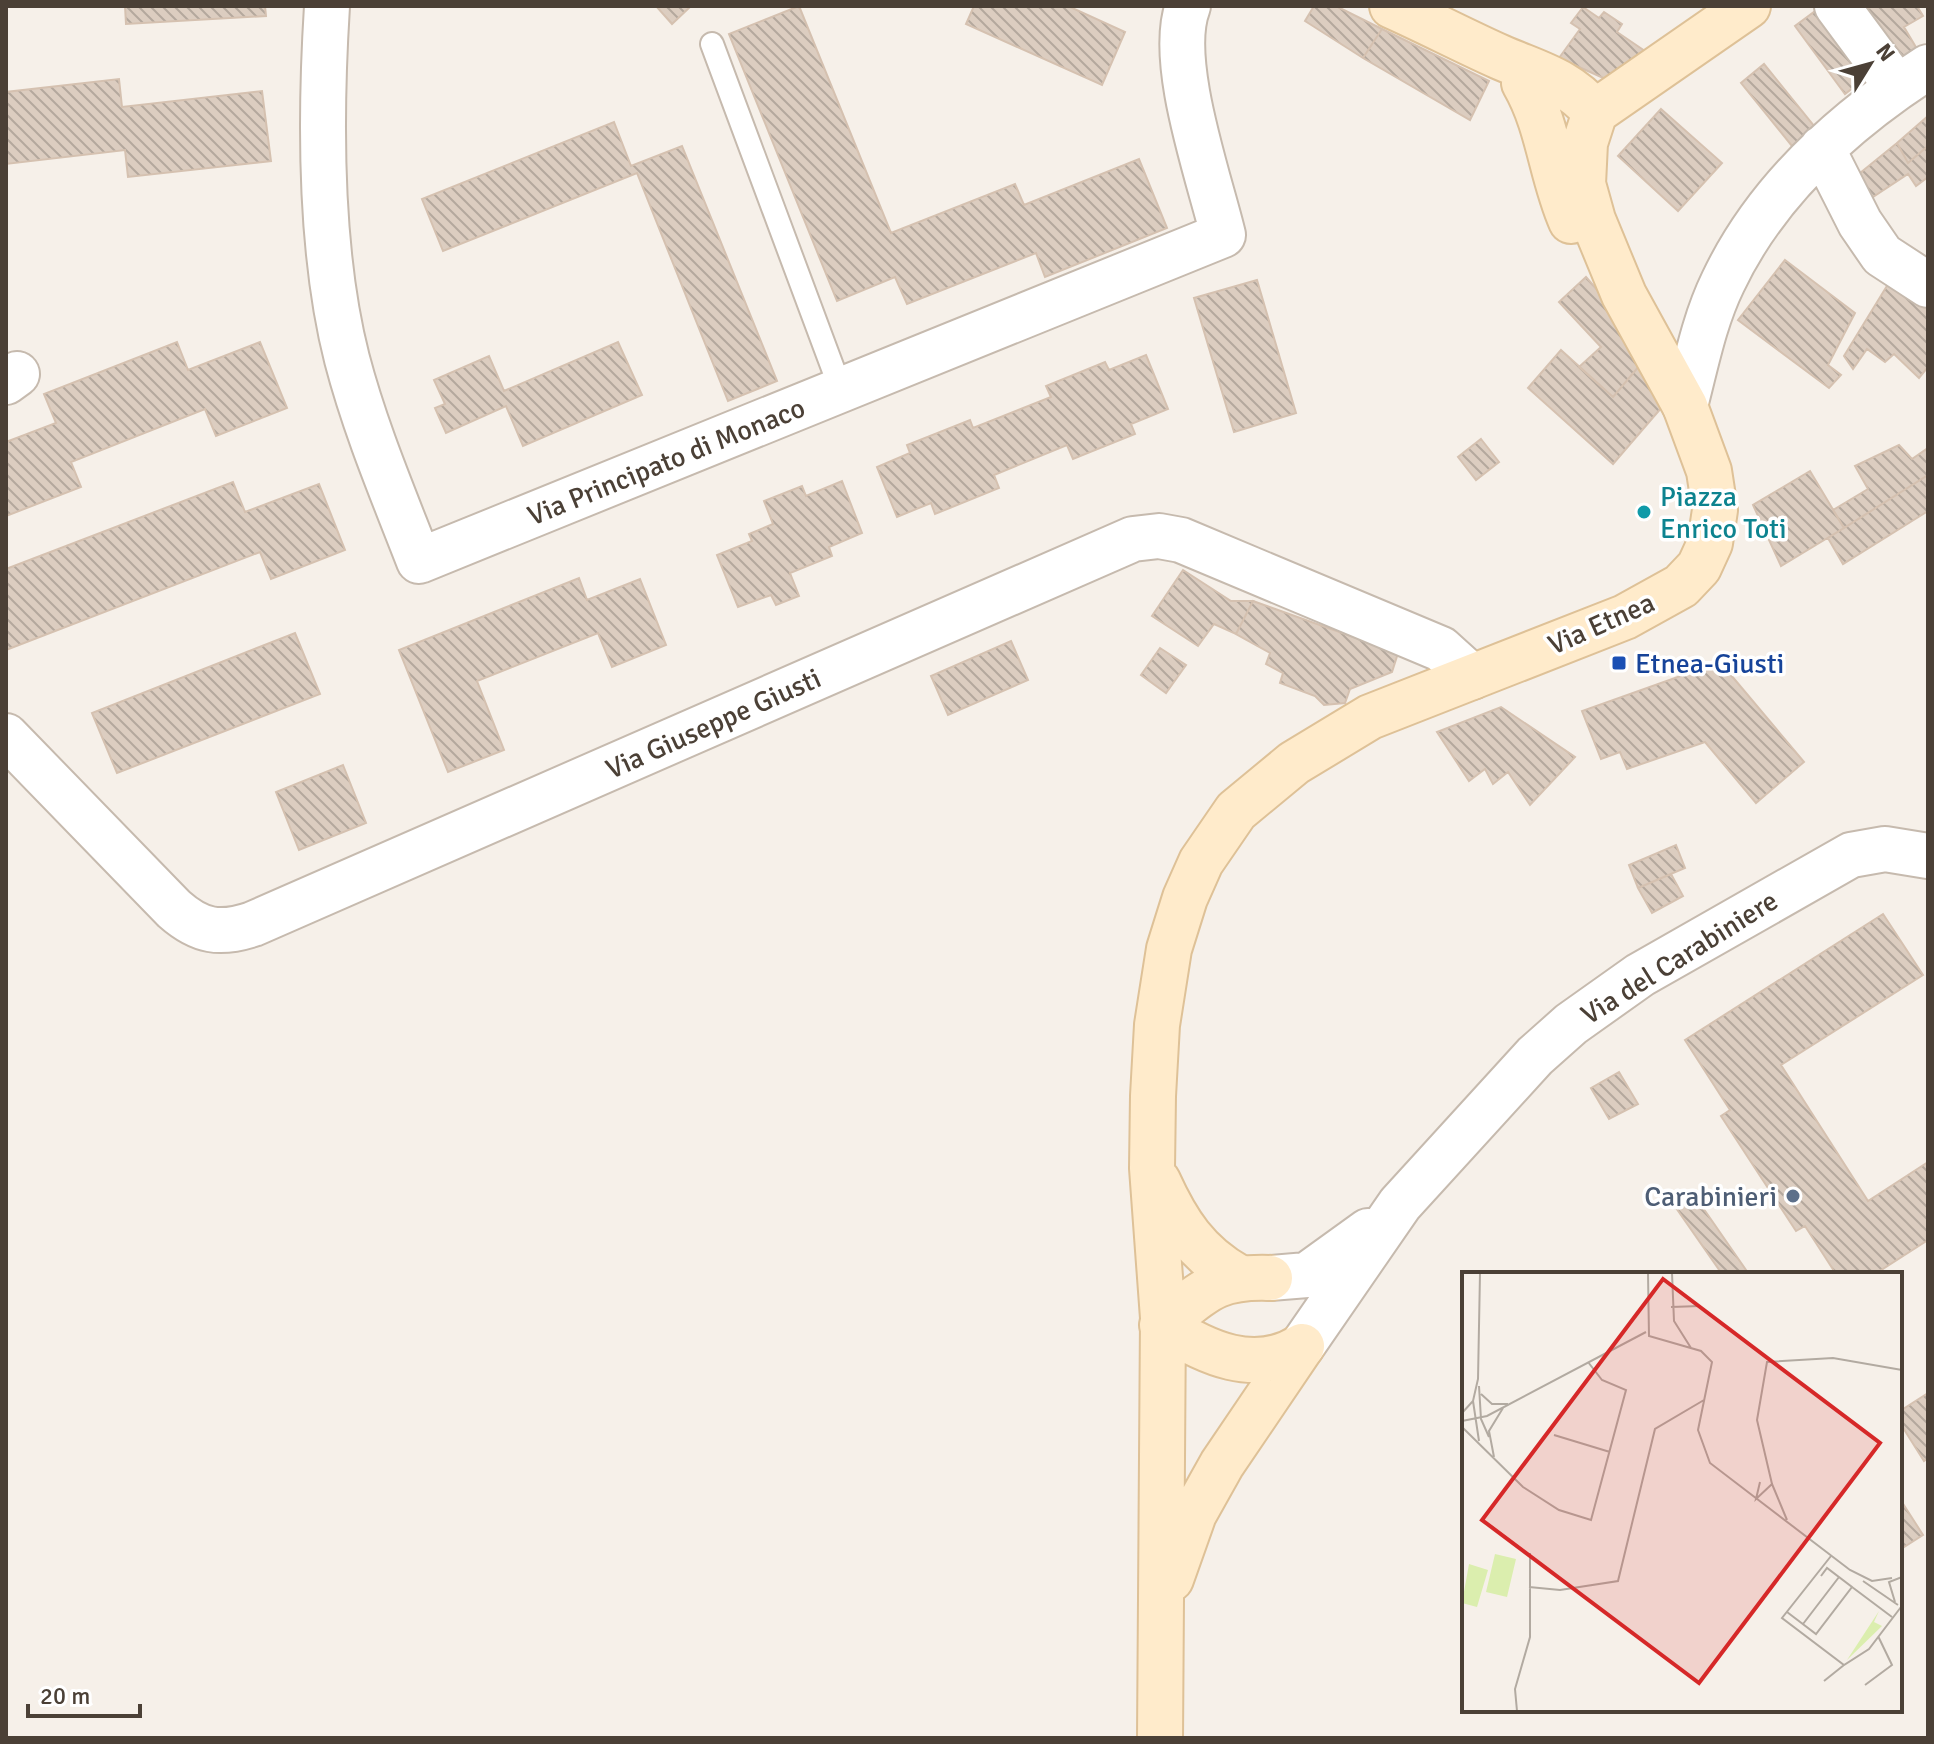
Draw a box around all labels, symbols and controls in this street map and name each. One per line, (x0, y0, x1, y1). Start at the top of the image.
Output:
north arrow (1830, 24, 1910, 104)
text: N (1870, 38, 1901, 67)
street label: Via Principato di Monaco (523, 391, 810, 533)
place label: Piazza Enrico Toti (1660, 480, 1787, 546)
marker: Piazza Enrico Toti (1635, 503, 1653, 521)
street label: Via Etnea (1543, 585, 1660, 662)
place label: Etnea-Giusti (1635, 647, 1784, 681)
marker: Etnea-Giusti (1610, 654, 1628, 672)
street label: Via Giuseppe Giusti (601, 661, 826, 787)
street label: Via del Carabiniere (1575, 884, 1784, 1032)
place label: Carabinieri (1644, 1180, 1777, 1214)
marker: Carabinieri (1784, 1187, 1802, 1205)
inset map (1462, 1272, 1902, 1712)
scale bar (28, 1668, 140, 1718)
text: 20 m (40, 1681, 90, 1711)

